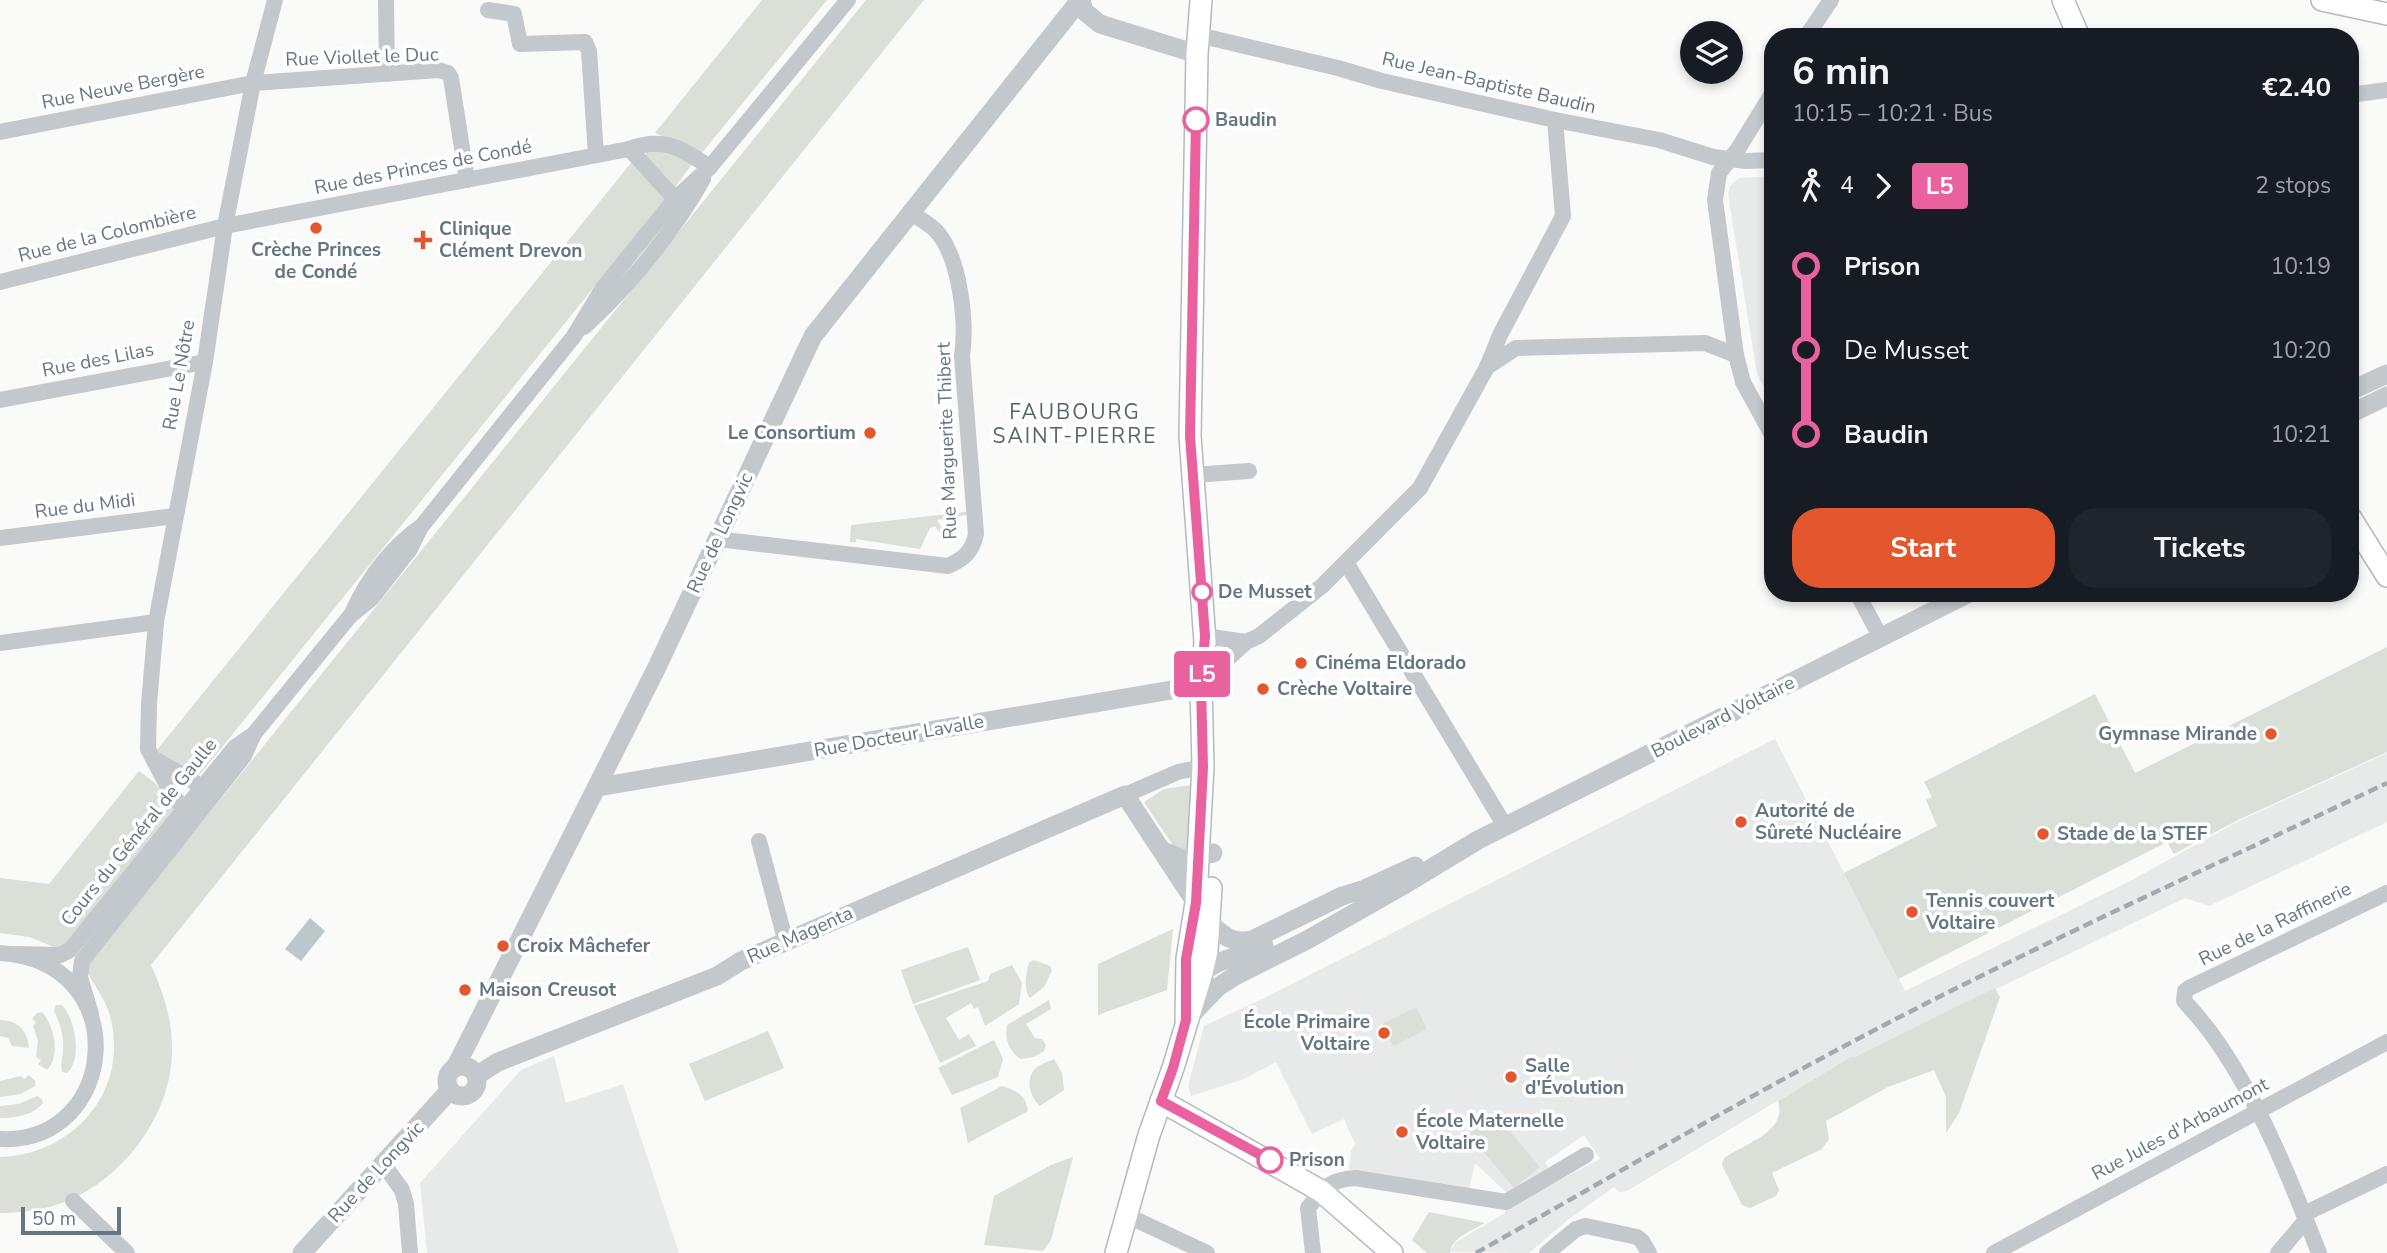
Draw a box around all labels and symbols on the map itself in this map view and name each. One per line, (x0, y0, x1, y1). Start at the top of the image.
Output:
street label: Rue Viollet le Duc (285, 41, 439, 73)
street label: Rue Jean-Baptiste Baudin (1379, 46, 1599, 120)
street label: Rue Neuve Bergère (39, 58, 207, 116)
marker: Baudin (1183, 107, 1209, 133)
place label: Baudin (1215, 107, 1277, 133)
street label: Rue des Princes de Condé (312, 133, 534, 201)
street label: Rue de la Colombière (15, 199, 199, 269)
place label: Clinique Clément Drevon (439, 216, 582, 264)
marker: Crèche Princes de Condé (308, 220, 324, 236)
marker: Clinique Clément Drevon (413, 230, 433, 250)
place label: Crèche Princes de Condé (251, 237, 381, 285)
street label: Rue Le Nôtre (157, 318, 201, 432)
street label: Rue des Lilas (40, 336, 156, 384)
street label: Rue Marguerite Thibert (931, 341, 963, 540)
district label: FAUBOURG SAINT-PIERRE (993, 398, 1157, 450)
place label: Le Consortium (728, 420, 856, 446)
marker: Le Consortium (862, 425, 878, 441)
street label: Rue de Longvic (681, 468, 759, 597)
street label: Rue du Midi (33, 487, 137, 525)
place label: De Musset (1218, 579, 1312, 605)
marker: De Musset (1192, 582, 1212, 602)
place label: Cinéma Eldorado (1315, 650, 1466, 676)
line badge: L5 (1170, 651, 1234, 697)
marker: Cinéma Eldorado (1293, 655, 1309, 671)
street label: Boulevard Voltaire (1647, 670, 1799, 764)
place label: Crèche Voltaire (1277, 676, 1412, 702)
marker: Crèche Voltaire (1255, 681, 1271, 697)
street label: Rue Docteur Lavalle (812, 708, 986, 764)
place label: Gymnase Mirande (2098, 721, 2257, 747)
marker: Gymnase Mirande (2263, 726, 2279, 742)
street label: Cours du Général de Gaulle (55, 733, 223, 931)
place label: Autorité de Sûreté Nucléaire (1755, 798, 1901, 846)
marker: Autorité de Sûreté Nucléaire (1733, 814, 1749, 830)
place label: Stade de la STEF (2057, 821, 2208, 847)
marker: Stade de la STEF (2035, 826, 2051, 842)
street label: Rue de la Raffinerie (2194, 876, 2356, 972)
place label: Tennis couvert Voltaire (1925, 888, 2055, 936)
street label: Rue Magenta (743, 900, 857, 970)
marker: Tennis couvert Voltaire (1904, 904, 1920, 920)
place label: Croix Mâchefer (517, 933, 651, 959)
marker: Croix Mâchefer (495, 938, 511, 954)
place label: Maison Creusot (479, 977, 617, 1003)
marker: Maison Creusot (457, 982, 473, 998)
place label: École Primaire Voltaire (1244, 1009, 1370, 1057)
marker: École Primaire Voltaire (1376, 1025, 1392, 1041)
place label: Salle d'Évolution (1525, 1053, 1624, 1101)
marker: Salle d'Évolution (1503, 1069, 1519, 1085)
street label: Rue Jules d'Arbaumont (2087, 1071, 2273, 1187)
place label: École Maternelle Voltaire (1415, 1108, 1564, 1156)
street label: Rue de Longvic (322, 1115, 430, 1228)
marker: École Maternelle Voltaire (1394, 1124, 1410, 1140)
marker: Prison (1257, 1147, 1283, 1173)
place label: Prison (1289, 1147, 1345, 1173)
scale bar (21, 1204, 121, 1236)

